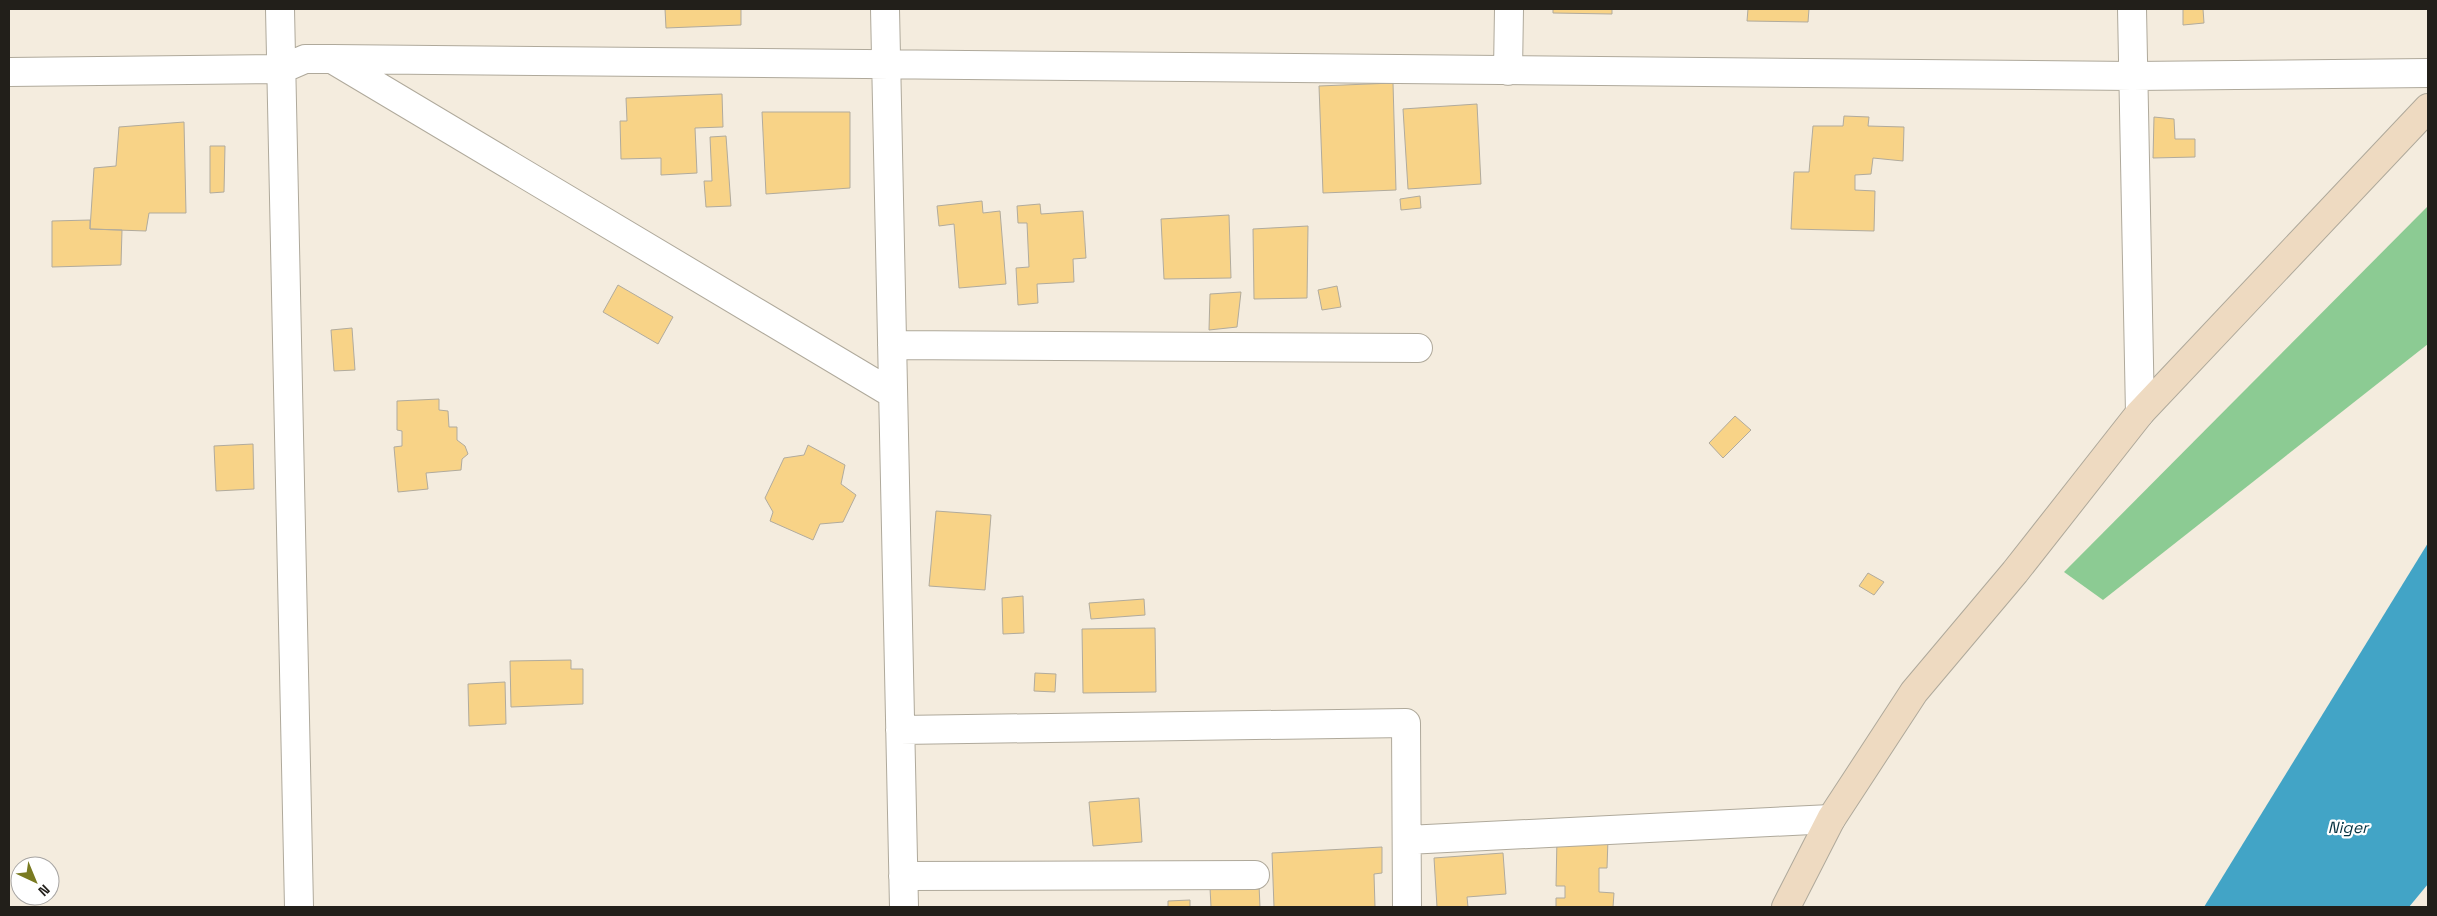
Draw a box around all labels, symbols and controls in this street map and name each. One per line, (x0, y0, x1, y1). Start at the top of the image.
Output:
water label: Niger (2328, 817, 2370, 838)
north arrow (10, 856, 60, 906)
text: N (34, 881, 54, 900)

